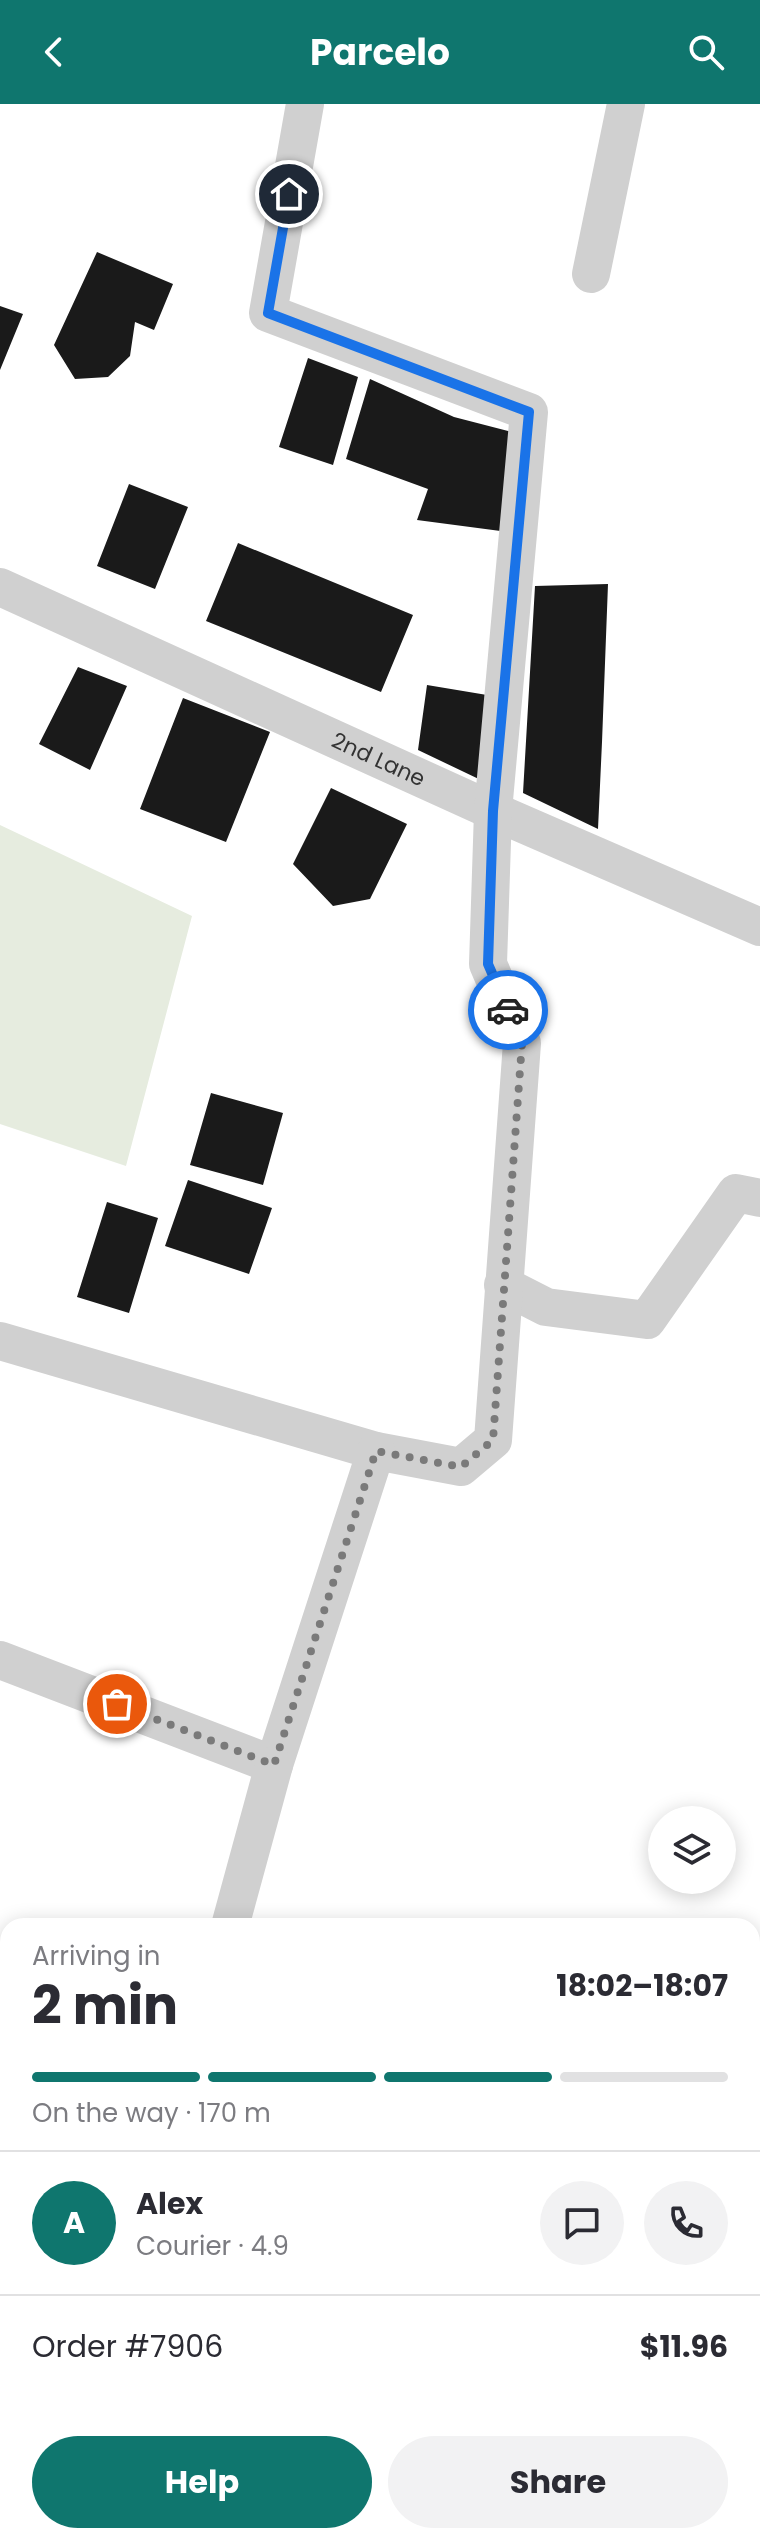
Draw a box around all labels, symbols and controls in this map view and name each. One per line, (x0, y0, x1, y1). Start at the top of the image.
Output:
text: Parcelo (310, 27, 450, 78)
icon: back (32, 30, 76, 74)
icon: search (684, 30, 728, 74)
pin (255, 160, 323, 228)
icon: home (267, 172, 311, 216)
street label: 2nd Lane (327, 724, 431, 794)
courier (468, 970, 548, 1050)
icon: car (486, 988, 530, 1032)
pin (83, 1670, 151, 1738)
icon: bag (95, 1682, 139, 1726)
map controls (648, 1806, 736, 1894)
button: layers (648, 1806, 736, 1894)
text: Arriving in (32, 1938, 161, 1974)
text: 18:02–18:07 (556, 1964, 728, 2007)
text: 2 min (32, 1969, 178, 2042)
text: On the way · 170 m (32, 2095, 271, 2131)
button: chat (540, 2181, 624, 2265)
button: phone (644, 2181, 728, 2265)
text: Alex (136, 2182, 203, 2225)
text: A (63, 2201, 85, 2244)
text: Courier · 4.9 (136, 2228, 289, 2264)
text: Order #7906 (32, 2325, 223, 2368)
text: $11.96 (640, 2325, 728, 2368)
button: Help (32, 2436, 372, 2528)
button: Share (388, 2436, 728, 2528)

